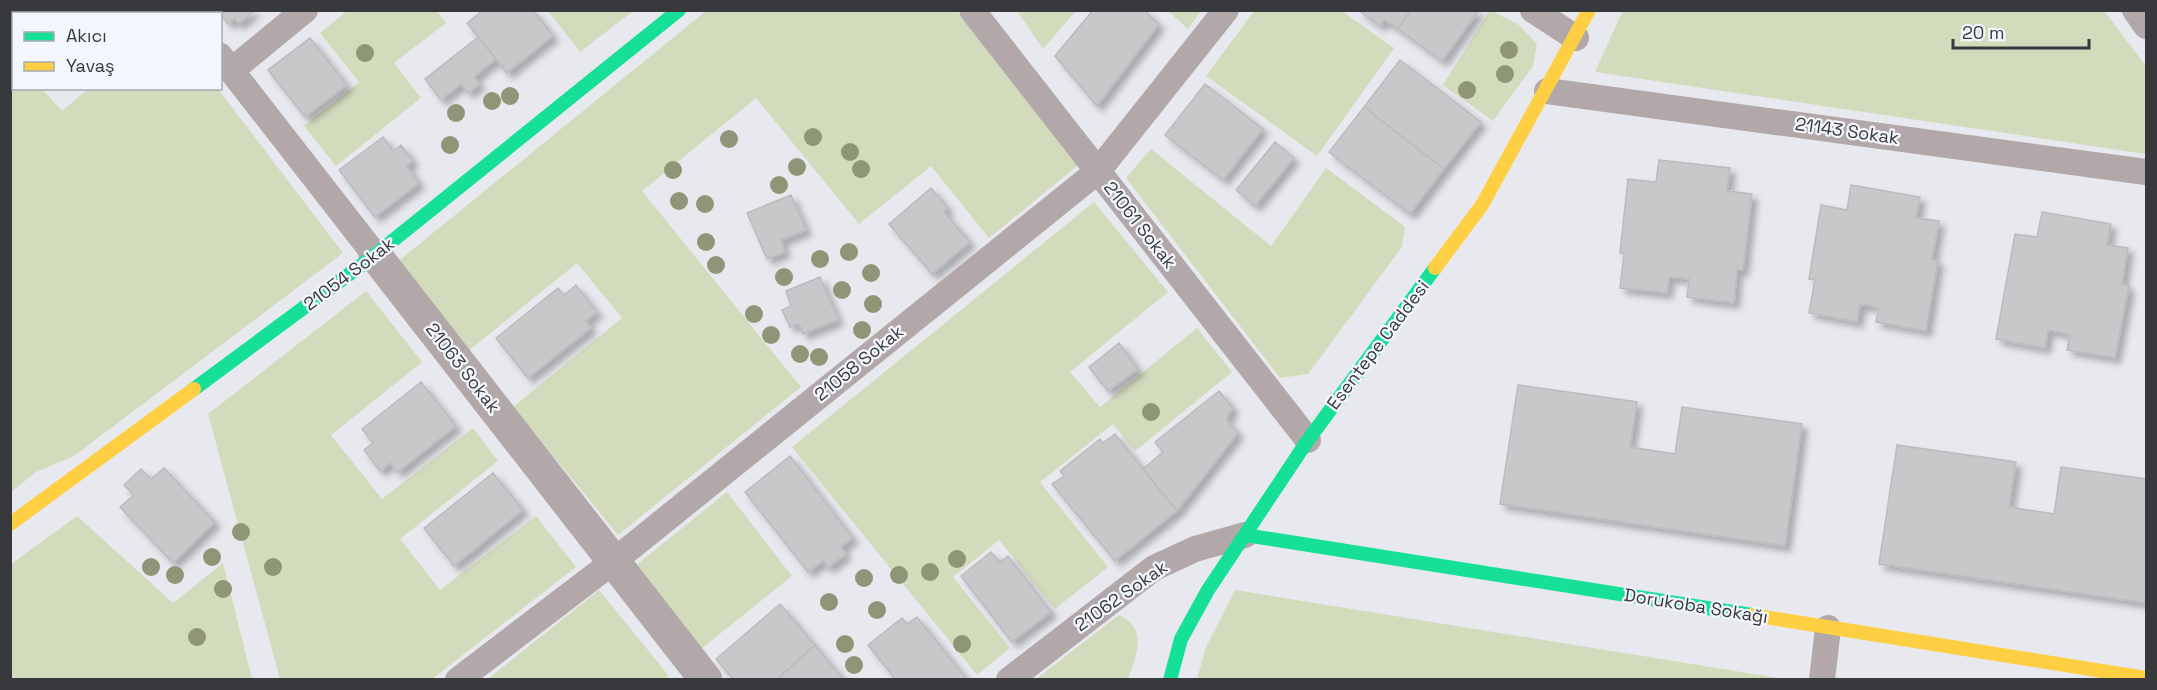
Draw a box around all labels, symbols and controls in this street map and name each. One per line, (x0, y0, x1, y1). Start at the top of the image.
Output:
legend (12, 12, 222, 90)
scale bar (1953, 12, 2090, 50)
text: 20 m (1962, 21, 2005, 44)
text: Akıcı (66, 24, 107, 47)
text: Yavaş (66, 54, 115, 77)
street label: 21143 Sokak (1794, 112, 1901, 149)
street label: 21061 Sokak (1099, 176, 1182, 273)
street label: 21054 Sokak (299, 232, 399, 315)
street label: Esentepe Caddesi (1321, 276, 1434, 414)
street label: 21063 Sokak (421, 318, 506, 418)
street label: 21058 Sokak (809, 319, 908, 406)
street label: 21062 Sokak (1070, 555, 1172, 636)
street label: Dorukoba Sokağı (1622, 583, 1770, 628)

